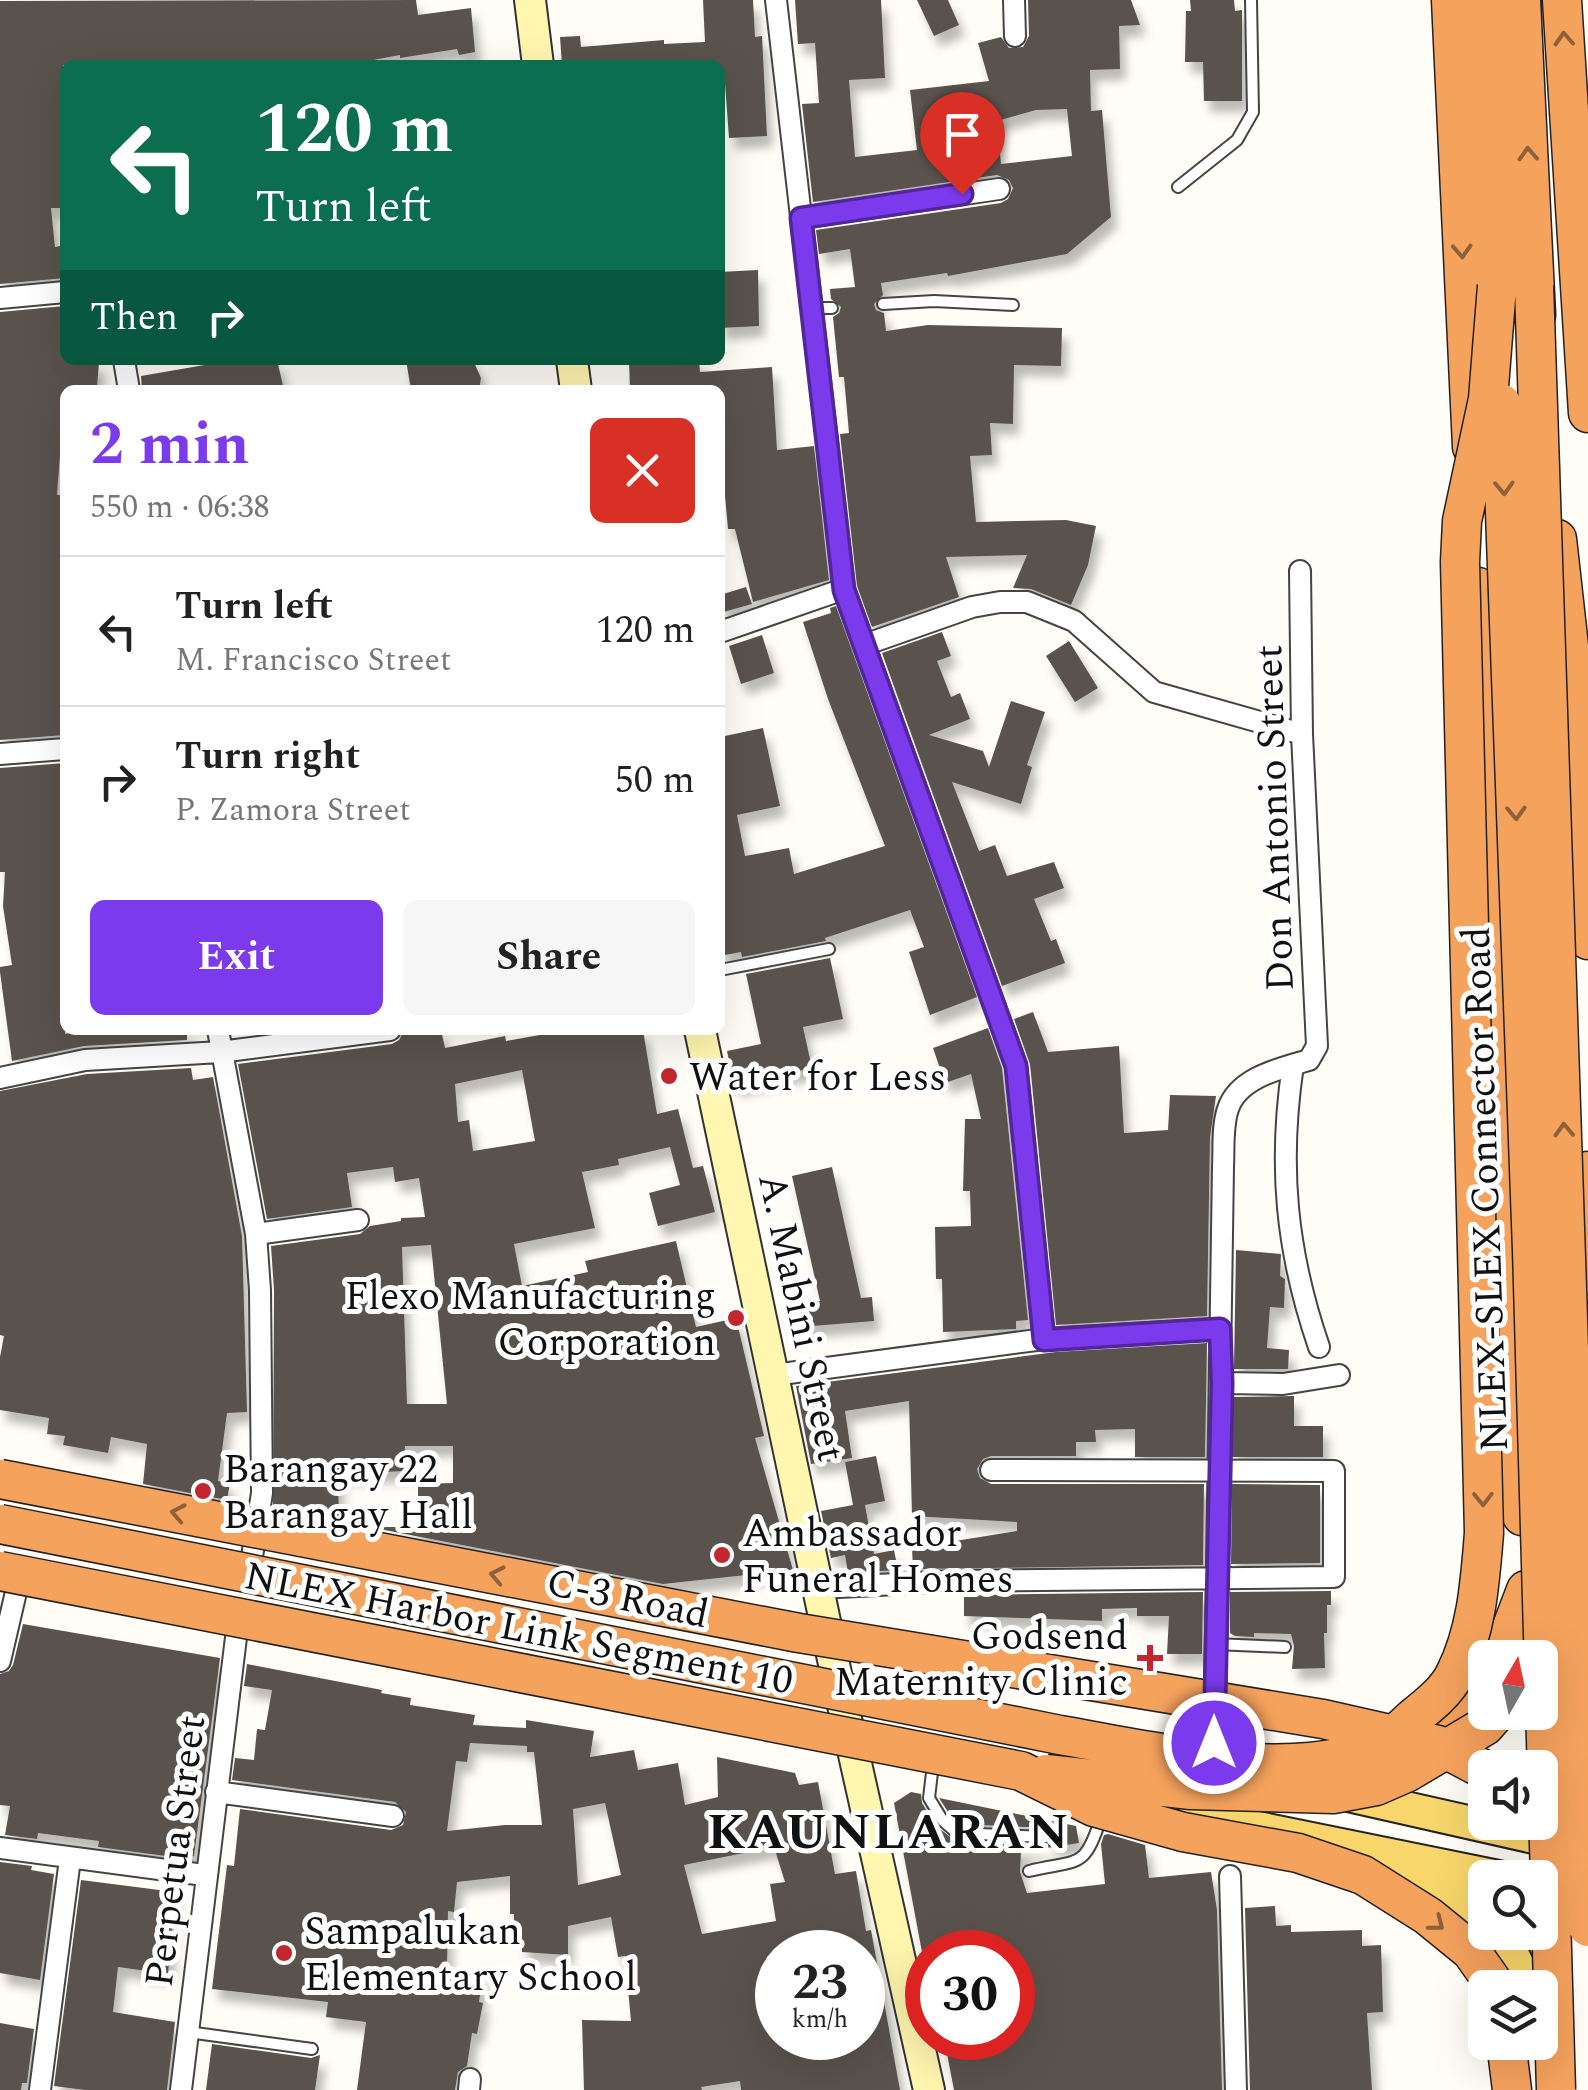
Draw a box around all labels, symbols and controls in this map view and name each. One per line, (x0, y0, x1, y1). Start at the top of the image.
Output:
one-way arrow (1554, 30, 1575, 46)
text: 120 m (255, 77, 453, 183)
pin (920, 92, 1005, 195)
icon: left (90, 100, 220, 230)
icon: arrive (935, 107, 990, 162)
one-way arrow (1518, 145, 1539, 161)
text: Turn left (255, 173, 432, 242)
one-way arrow (1452, 244, 1473, 260)
text: Then (90, 289, 178, 347)
icon: right (198, 290, 253, 345)
text: 2 min (90, 399, 250, 491)
button: close (590, 418, 695, 523)
one-way arrow (1494, 481, 1515, 497)
text: 550 m · 06:38 (90, 483, 270, 532)
text: Turn left (175, 578, 333, 636)
text: 120 m (596, 602, 695, 660)
icon: left (90, 604, 145, 659)
text: M. Francisco Street (175, 636, 451, 685)
street label: Don Antonio Street (1239, 643, 1312, 992)
text: Turn right (175, 728, 360, 786)
text: 50 m (615, 752, 695, 810)
icon: right (90, 754, 145, 809)
text: P. Zamora Street (175, 786, 411, 835)
one-way arrow (1506, 806, 1527, 822)
button: Exit (90, 900, 383, 1015)
button: Share (403, 900, 695, 1015)
street label: NLEX-SLEX Connector Road (1447, 925, 1526, 1452)
place label: Water for Less (689, 1048, 946, 1109)
marker: Water for Less (658, 1065, 680, 1087)
one-way arrow (1554, 1122, 1575, 1138)
street label: A. Mabini Street (740, 1168, 861, 1467)
place label: Flexo Manufacturing Corporation (345, 1267, 716, 1374)
marker: Flexo Manufacturing Corporation (725, 1307, 747, 1329)
place label: Barangay 22 Barangay Hall (223, 1440, 473, 1547)
marker: Barangay 22 Barangay Hall (192, 1480, 214, 1502)
one-way arrow (1472, 1491, 1493, 1507)
one-way arrow (169, 1503, 186, 1524)
place label: Ambassador Funeral Homes (742, 1504, 1014, 1611)
marker: Ambassador Funeral Homes (711, 1544, 733, 1566)
street label: NLEX Harbor Link Segment 10 (239, 1546, 798, 1713)
street label: C-3 Road (541, 1553, 714, 1646)
one-way arrow (488, 1565, 505, 1586)
place label: Godsend Maternity Clinic (834, 1607, 1128, 1714)
north arrow (1468, 1640, 1558, 1730)
map controls (1468, 1640, 1558, 2060)
marker: Godsend Maternity Clinic (1137, 1645, 1163, 1671)
position arrow (1162, 1691, 1266, 1795)
street label: Perpetua Street (130, 1712, 223, 1991)
button: sound (1468, 1750, 1558, 1840)
district label: KAUNLARAN (707, 1795, 1071, 1871)
button: search (1468, 1860, 1558, 1950)
place label: Sampalukan Elementary School (304, 1902, 637, 2009)
one-way arrow (1425, 1912, 1443, 1929)
speed limit sign: 30 (905, 1930, 1035, 2060)
marker: Sampalukan Elementary School (273, 1942, 295, 1964)
text: 23 (792, 1945, 848, 2021)
button: layers (1468, 1970, 1558, 2060)
text: km/h (792, 2001, 848, 2039)

